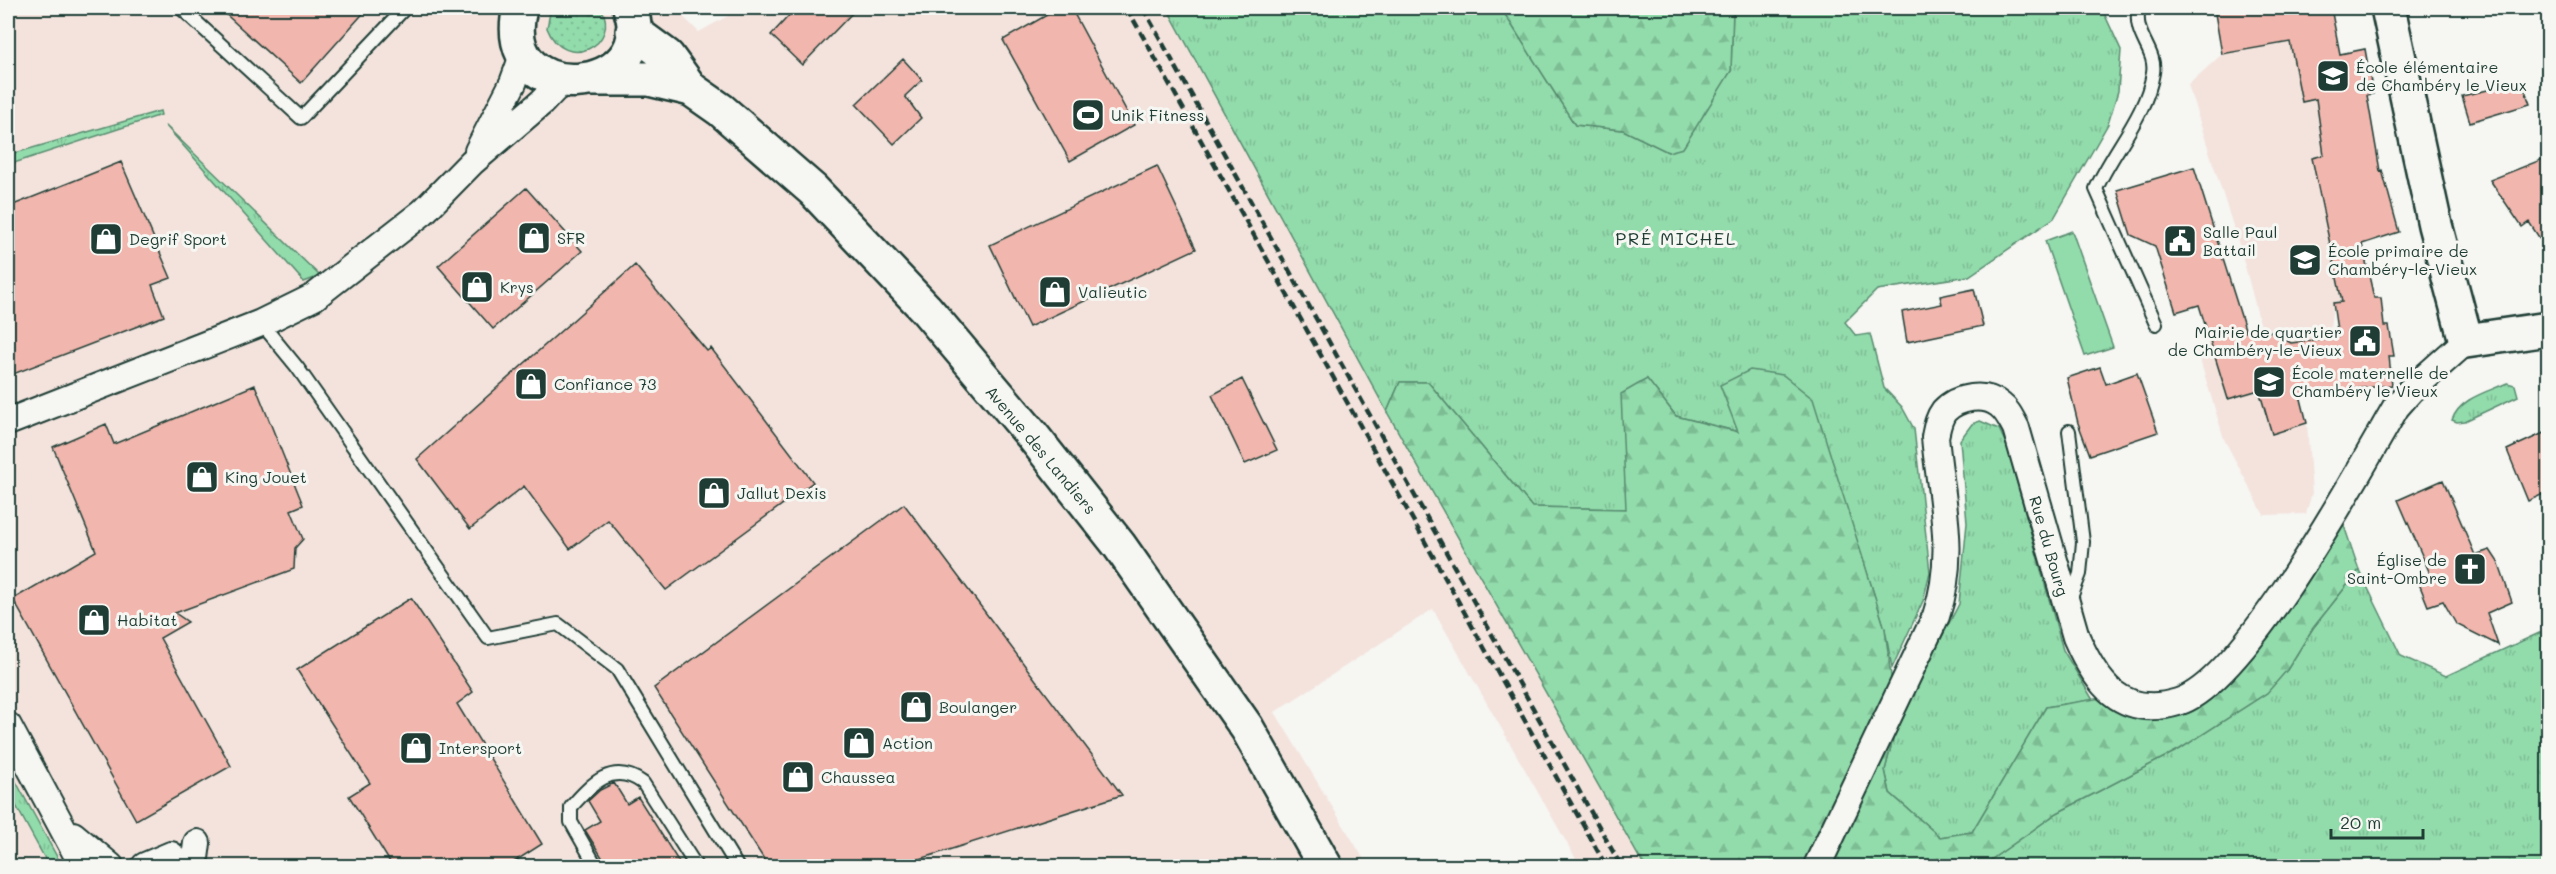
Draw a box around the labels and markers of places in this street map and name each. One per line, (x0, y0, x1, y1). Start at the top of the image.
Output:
place label: École élémentaire de Chambéry le Vieux (2356, 56, 2527, 95)
school or university icon: École élémentaire de Chambéry le Vieux (2315, 58, 2351, 94)
sports icon: Unik Fitness (1070, 97, 1106, 133)
place label: Unik Fitness (1111, 104, 1204, 125)
shop icon: SFR (516, 220, 552, 256)
shop icon: Degrif Sport (88, 221, 124, 257)
place label: Salle Paul Battail (2203, 221, 2278, 260)
public building icon: Salle Paul Battail (2162, 223, 2198, 259)
place label: SFR (557, 227, 585, 248)
place label: Degrif Sport (129, 228, 227, 249)
place label: École primaire de Chambéry-le-Vieux (2328, 240, 2477, 279)
school or university icon: École primaire de Chambéry-le-Vieux (2287, 242, 2323, 278)
shop icon: Krys (459, 269, 495, 305)
shop icon: Valieutic (1037, 274, 1073, 310)
place label: Krys (500, 276, 534, 297)
place label: Valieutic (1078, 281, 1147, 302)
place label: Mairie de quartier de Chambéry-le-Vieux (2168, 321, 2342, 360)
public building icon: Mairie de quartier de Chambéry-le-Vieux (2347, 323, 2383, 359)
place label: École maternelle de Chambéry le Vieux (2292, 362, 2449, 401)
school or university icon: École maternelle de Chambéry le Vieux (2251, 364, 2287, 400)
shop icon: Confiance 73 (513, 366, 549, 402)
place label: Confiance 73 (554, 373, 656, 394)
shop icon: King Jouet (184, 459, 220, 495)
place label: King Jouet (225, 466, 307, 487)
shop icon: Jallut Dexis (696, 475, 732, 511)
place label: Jallut Dexis (737, 482, 826, 503)
place label: Église de Saint-Ombre (2347, 549, 2447, 588)
church icon: Église de Saint-Ombre (2452, 551, 2488, 587)
shop icon: Habitat (76, 602, 112, 638)
place label: Habitat (117, 609, 178, 630)
shop icon: Boulanger (898, 689, 934, 725)
place label: Boulanger (939, 696, 1017, 717)
shop icon: Action (841, 725, 877, 761)
shop icon: Intersport (398, 730, 434, 766)
place label: Action (882, 732, 933, 753)
place label: Intersport (439, 737, 522, 758)
shop icon: Chaussea (780, 759, 816, 795)
place label: Chaussea (821, 766, 896, 787)

